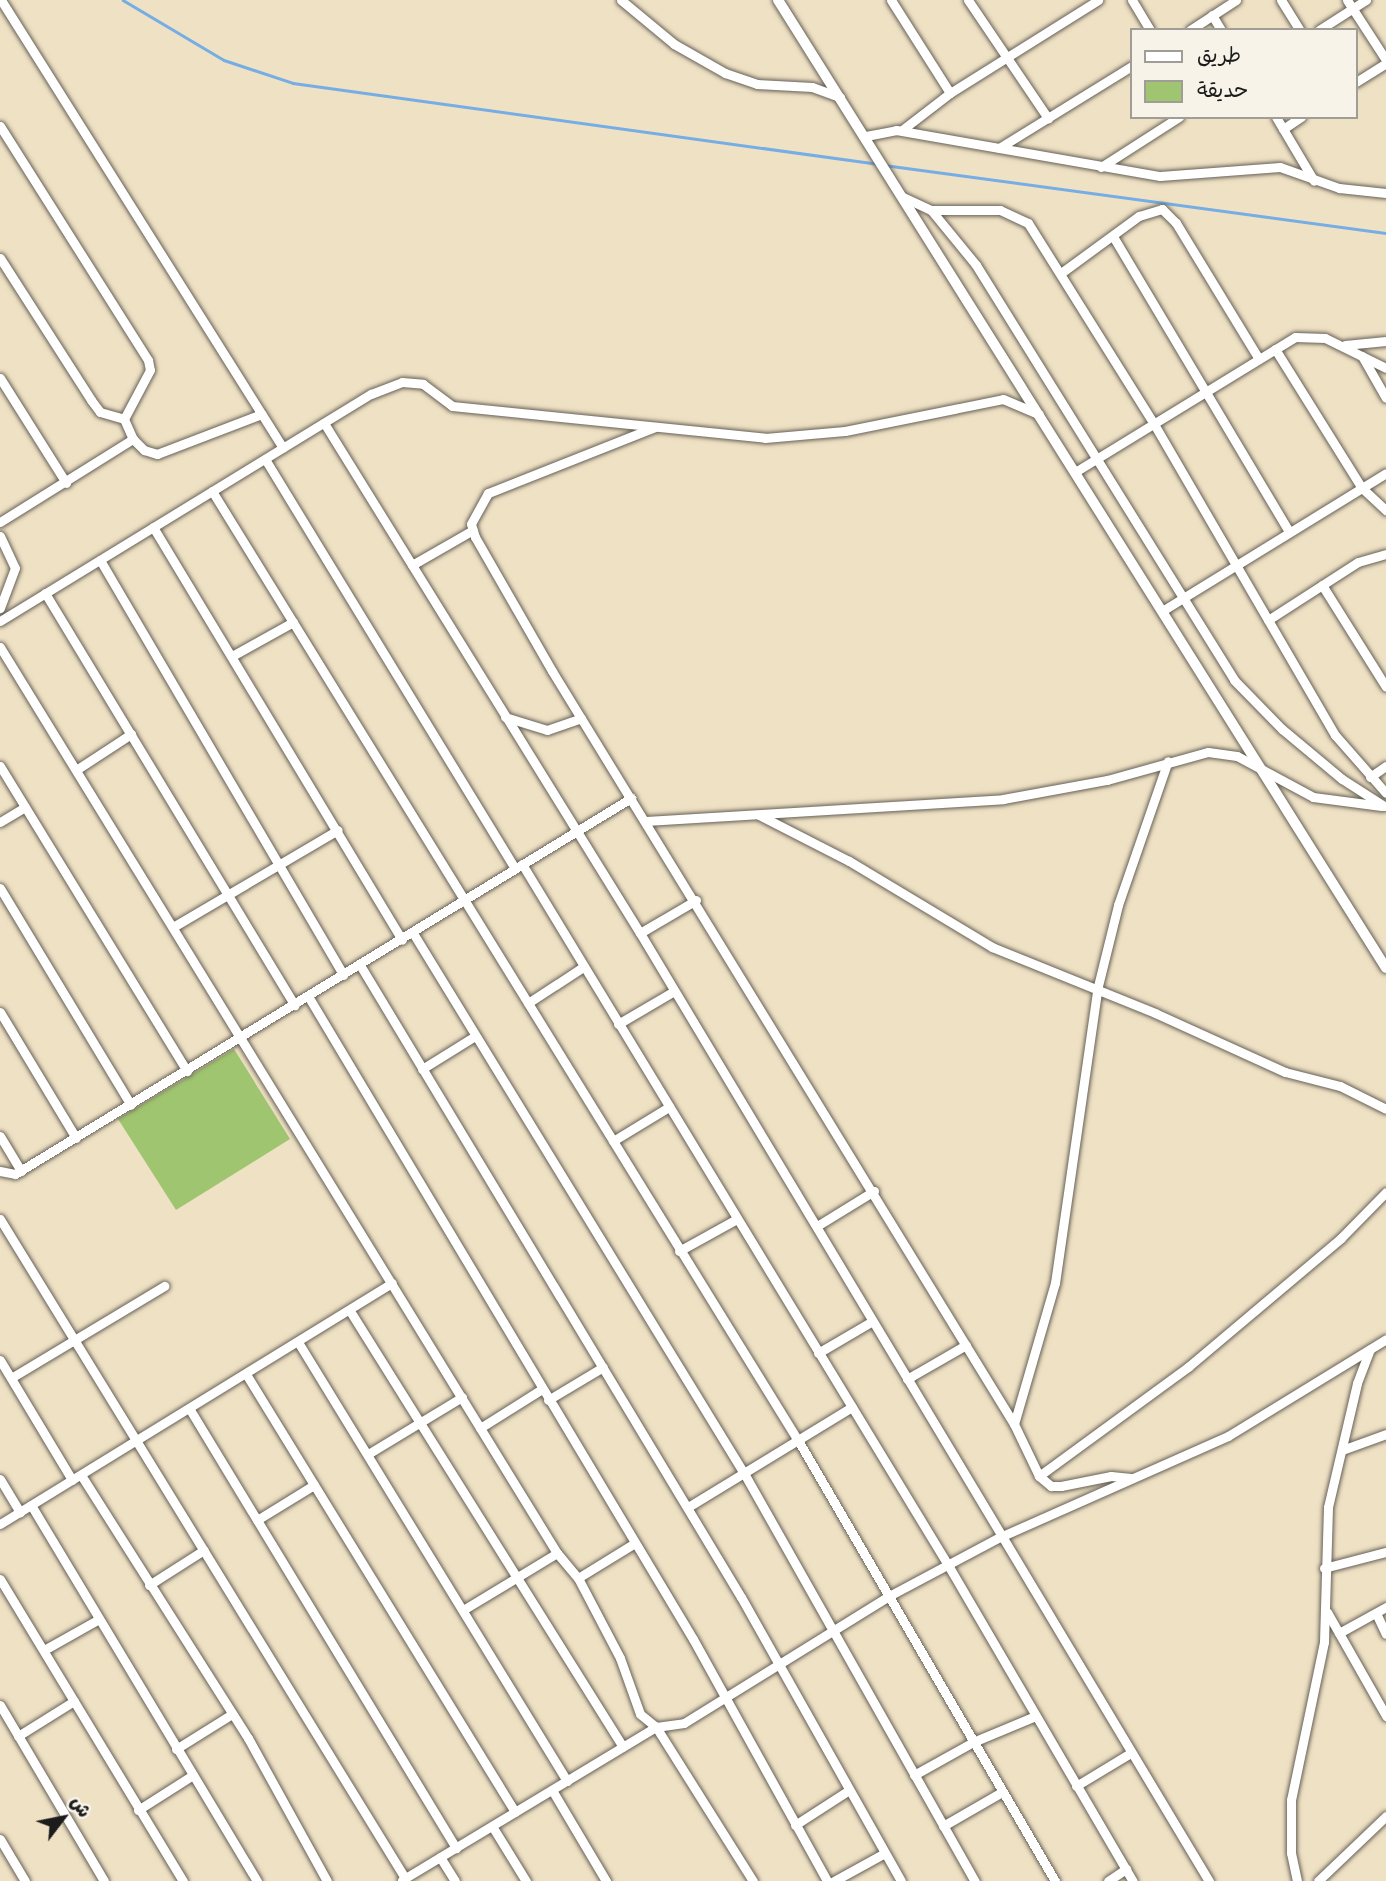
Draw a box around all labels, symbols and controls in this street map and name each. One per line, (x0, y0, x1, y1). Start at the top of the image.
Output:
legend (1130, 28, 1358, 119)
text: طريق (1197, 41, 1241, 69)
text: حديقة (1197, 76, 1248, 104)
north arrow (28, 1783, 98, 1853)
text: ش (65, 1791, 97, 1822)

